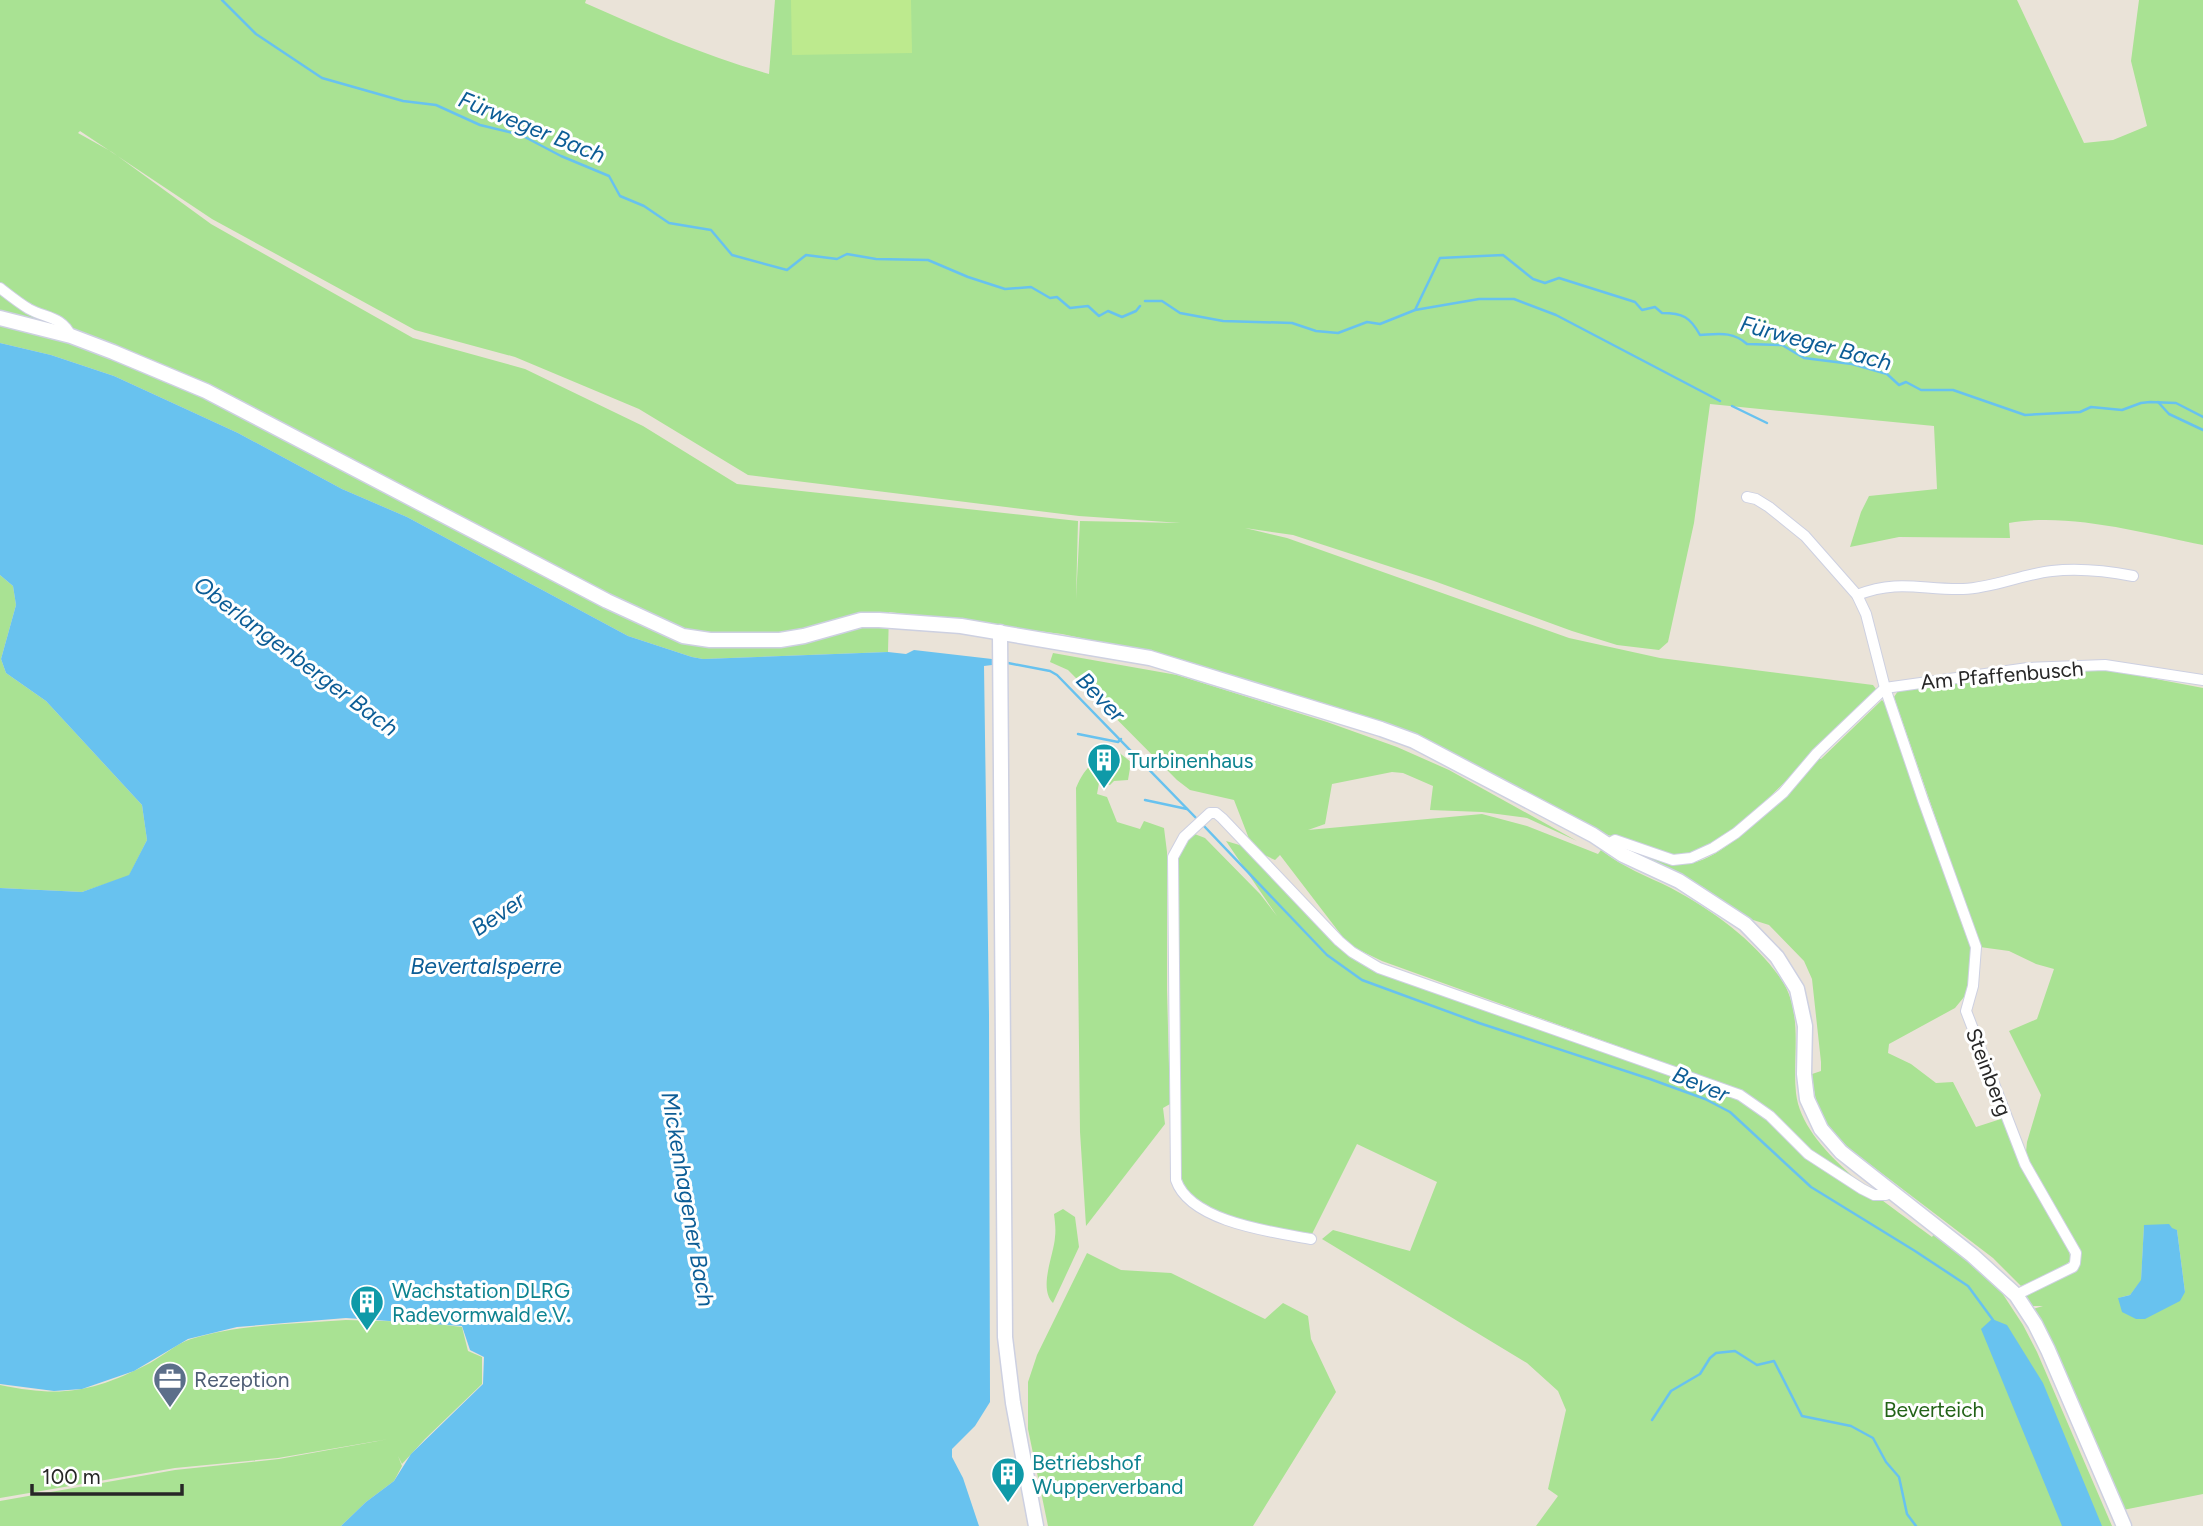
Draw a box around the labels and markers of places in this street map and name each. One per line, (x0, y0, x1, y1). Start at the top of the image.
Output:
building icon: Turbinenhaus (1085, 741, 1123, 790)
place label: Turbinenhaus (1128, 748, 1253, 773)
place label: Wachstation DLRG Radevormwald e.V. (392, 1278, 571, 1327)
building icon: Wachstation DLRG Radevormwald e.V. (348, 1283, 386, 1332)
office icon: Rezeption (151, 1360, 189, 1409)
place label: Rezeption (194, 1367, 290, 1392)
place label: Betriebshof Wupperverband (1032, 1450, 1183, 1499)
building icon: Betriebshof Wupperverband (989, 1455, 1027, 1504)

